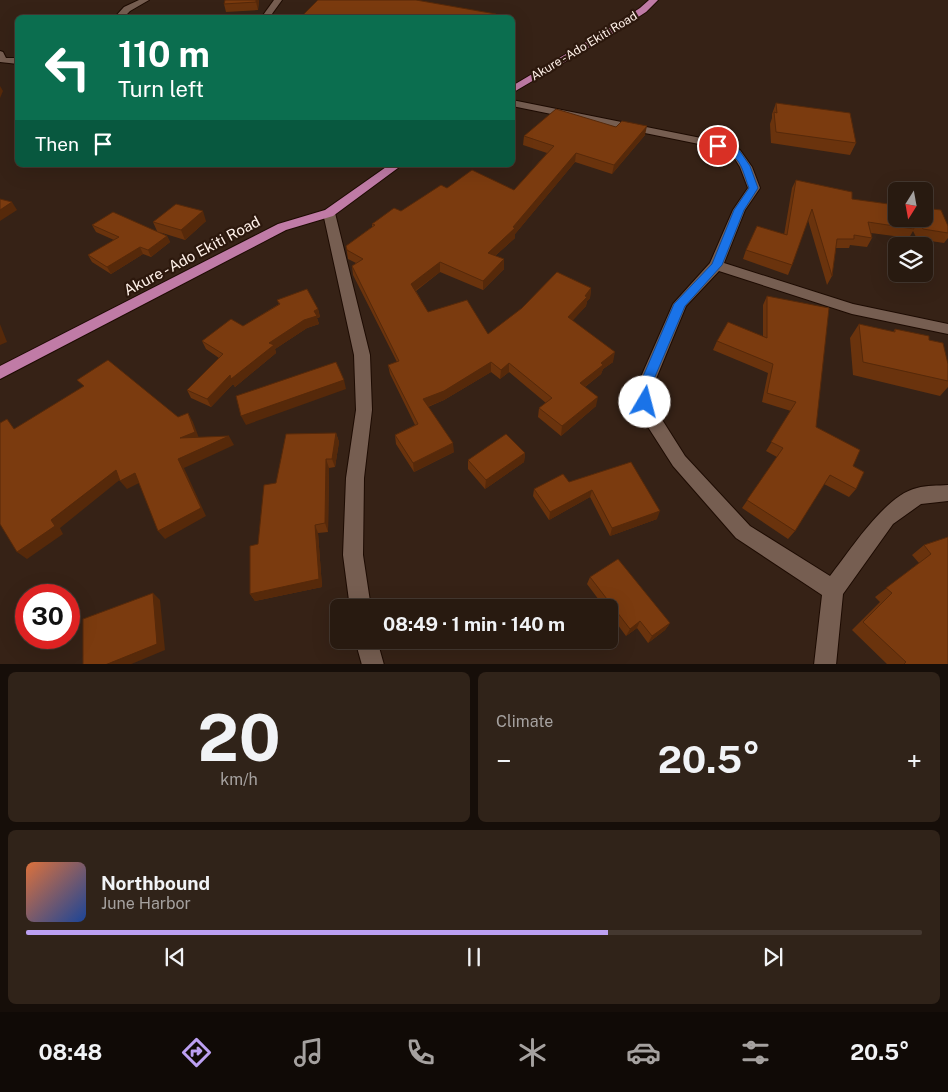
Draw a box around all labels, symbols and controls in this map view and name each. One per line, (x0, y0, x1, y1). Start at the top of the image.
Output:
street label: Akure - Ado Ekiti Road (528, 9, 640, 83)
text: 110 m (118, 34, 210, 75)
icon: left (35, 35, 100, 100)
text: Turn left (118, 76, 204, 102)
pin (697, 125, 739, 167)
icon: arrive (89, 130, 117, 158)
icon: arrive (704, 132, 732, 160)
text: Then (35, 133, 79, 155)
north arrow (888, 182, 932, 228)
map controls (888, 182, 933, 282)
street label: Akure - Ado Ekiti Road (121, 212, 263, 299)
button: layers (888, 237, 933, 282)
position arrow (618, 375, 670, 427)
speed limit sign: 30 (15, 584, 80, 649)
text: 08:49 · 1 min · 140 m (383, 613, 565, 635)
text: 20 (197, 699, 281, 776)
text: Climate (496, 712, 553, 731)
text: 20.5° (658, 737, 760, 782)
text: − (496, 744, 512, 777)
text: + (906, 744, 922, 777)
text: km/h (220, 770, 258, 789)
text: Northbound (101, 872, 210, 894)
text: June Harbor (101, 894, 191, 913)
icon: previous (161, 943, 189, 971)
icon: pause (460, 943, 488, 971)
icon: next (759, 943, 787, 971)
icon: directions (179, 1035, 214, 1070)
icon: music (291, 1035, 326, 1070)
icon: phone (403, 1035, 438, 1070)
icon: climate (515, 1035, 550, 1070)
icon: car (626, 1035, 661, 1070)
icon: filters (738, 1035, 773, 1070)
text: 08:48 (38, 1039, 102, 1065)
text: 20.5° (850, 1039, 910, 1065)

